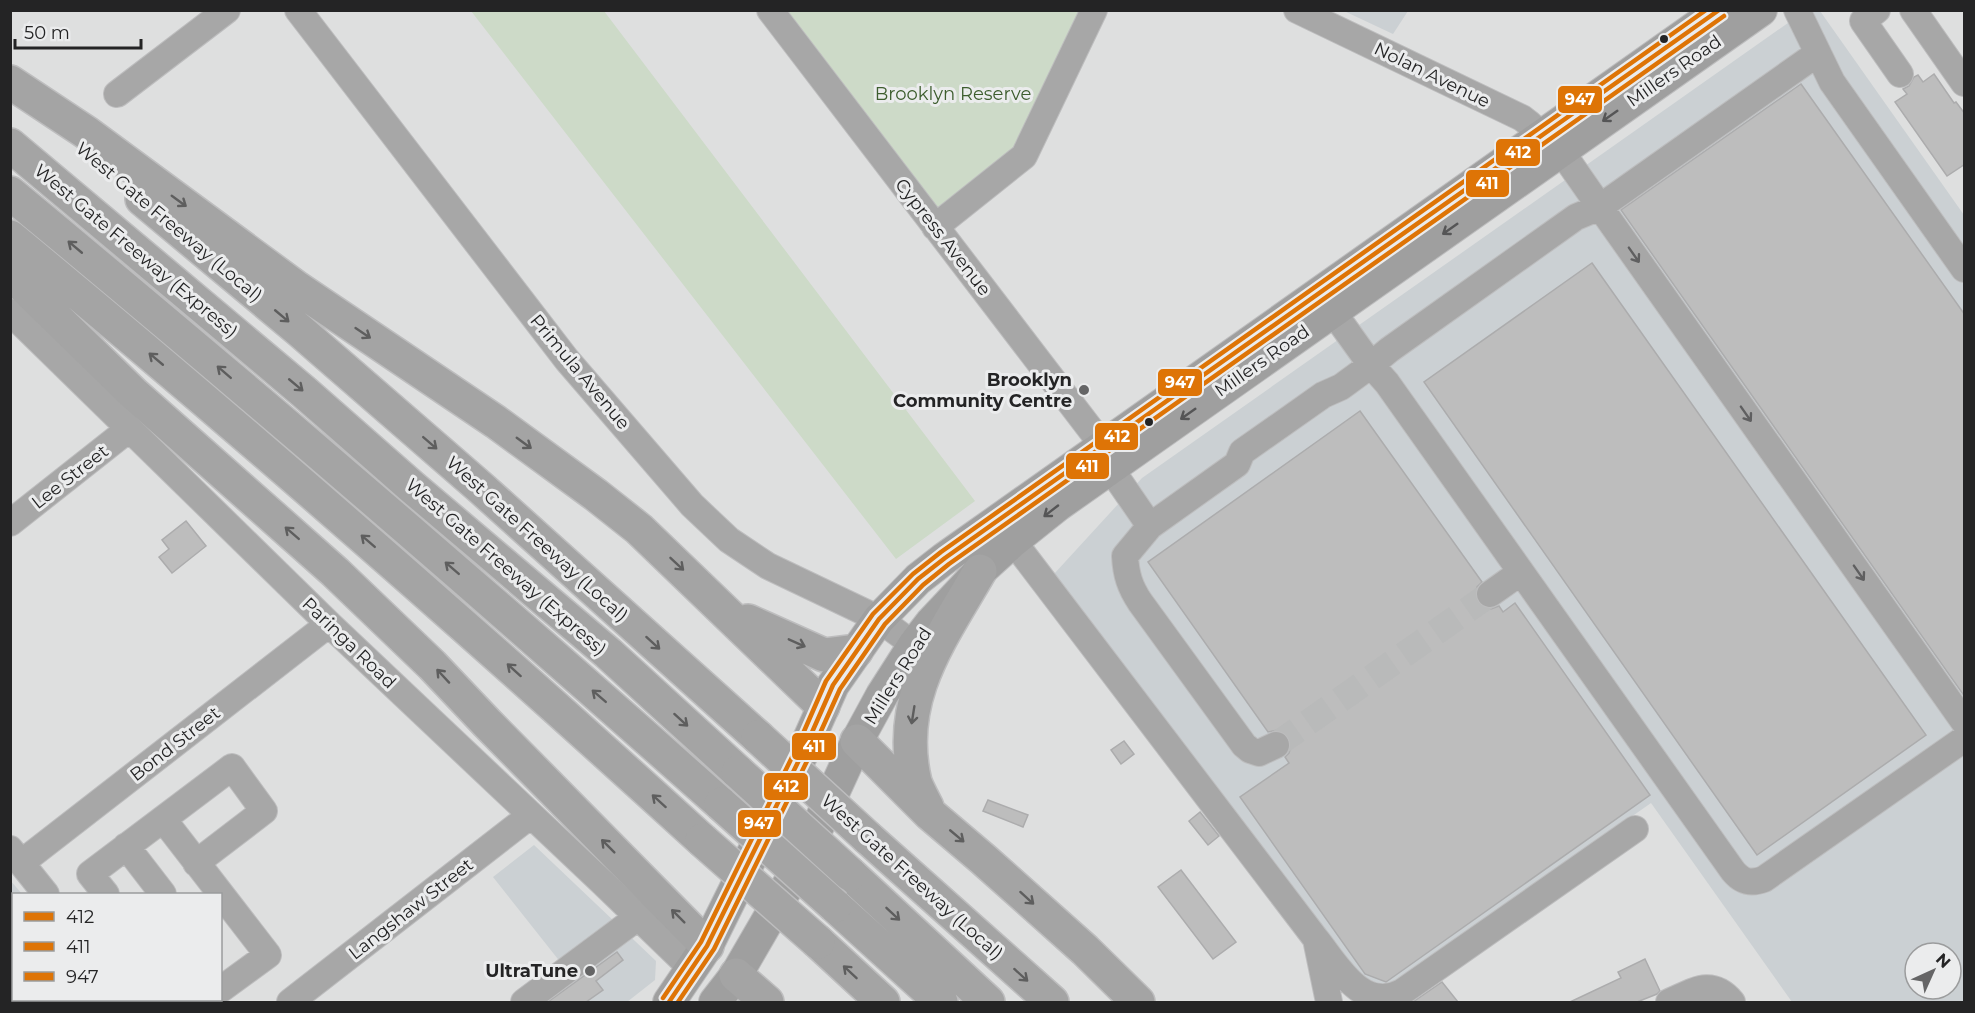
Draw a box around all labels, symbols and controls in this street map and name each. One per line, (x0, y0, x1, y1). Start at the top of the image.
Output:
scale bar (15, 12, 141, 50)
text: 50 m (24, 22, 70, 44)
street label: Millers Road (1622, 30, 1726, 112)
unlabelled marker (1658, 33, 1670, 45)
street label: Nolan Avenue (1370, 37, 1494, 113)
park label: Brooklyn Reserve (875, 83, 1031, 105)
line badge: 947 (1557, 85, 1603, 114)
text: 947 (1565, 90, 1595, 109)
one-way arrow (1602, 110, 1618, 122)
street label: West Gate Freeway (Local) (71, 137, 267, 307)
line badge: 412 (1495, 138, 1541, 167)
text: 412 (1505, 143, 1531, 162)
street label: West Gate Freeway (Express) (30, 159, 242, 343)
line badge: 411 (1465, 169, 1510, 198)
street label: Cypress Avenue (890, 174, 996, 300)
text: 411 (1475, 174, 1499, 193)
one-way arrow (170, 194, 186, 207)
one-way arrow (1443, 223, 1459, 235)
one-way arrow (68, 240, 84, 253)
one-way arrow (1628, 246, 1640, 262)
one-way arrow (274, 309, 290, 322)
street label: Primula Avenue (525, 310, 635, 434)
street label: Millers Road (1210, 320, 1314, 402)
one-way arrow (355, 327, 371, 339)
one-way arrow (149, 353, 165, 366)
one-way arrow (216, 366, 232, 379)
line badge: 947 (1157, 368, 1203, 397)
place label: Brooklyn Community Centre (893, 369, 1072, 412)
text: 947 (1165, 373, 1195, 392)
one-way arrow (288, 378, 303, 392)
marker: Brooklyn Community Centre (1077, 383, 1091, 397)
one-way arrow (1740, 405, 1752, 421)
one-way arrow (1180, 408, 1197, 420)
unlabelled marker (1143, 416, 1155, 428)
line badge: 412 (1094, 422, 1139, 451)
text: 412 (1104, 427, 1130, 446)
one-way arrow (422, 436, 437, 450)
one-way arrow (516, 437, 532, 449)
street label: Lee Street (27, 440, 113, 514)
street label: West Gate Freeway (Local) (442, 452, 632, 626)
line badge: 411 (1065, 452, 1110, 480)
text: 411 (1075, 457, 1099, 476)
street label: West Gate Freeway (Express) (401, 474, 611, 660)
one-way arrow (1043, 504, 1059, 517)
one-way arrow (284, 526, 299, 540)
one-way arrow (361, 534, 376, 548)
one-way arrow (669, 557, 684, 571)
one-way arrow (445, 561, 460, 575)
one-way arrow (1853, 564, 1865, 581)
street label: Paringa Road (297, 593, 401, 693)
street label: Millers Road (859, 623, 937, 729)
one-way arrow (646, 636, 661, 650)
one-way arrow (787, 638, 805, 650)
one-way arrow (507, 663, 522, 677)
one-way arrow (436, 669, 450, 684)
one-way arrow (592, 689, 607, 703)
street label: Bond Street (126, 702, 224, 786)
one-way arrow (907, 704, 918, 724)
one-way arrow (673, 713, 688, 727)
line badge: 411 (791, 732, 837, 761)
text: 411 (802, 737, 826, 756)
line badge: 412 (763, 772, 809, 801)
text: 412 (773, 777, 799, 796)
street label: West Gate Freeway (Local) (817, 790, 1007, 964)
one-way arrow (651, 794, 666, 808)
line badge: 947 (737, 809, 782, 838)
text: 947 (744, 814, 774, 833)
one-way arrow (949, 830, 965, 843)
one-way arrow (601, 838, 615, 853)
street label: Langshaw Street (344, 854, 478, 964)
one-way arrow (1019, 891, 1034, 905)
legend (12, 893, 222, 1001)
text: 412 (66, 906, 94, 928)
one-way arrow (886, 906, 901, 921)
one-way arrow (671, 909, 685, 924)
text: 411 (66, 936, 90, 958)
north arrow (1903, 941, 1963, 1001)
text: N (1932, 949, 1955, 972)
place label: UltraTune (485, 960, 578, 982)
marker: UltraTune (583, 964, 597, 978)
one-way arrow (843, 965, 858, 979)
text: 947 (66, 966, 99, 988)
one-way arrow (1013, 968, 1028, 982)

